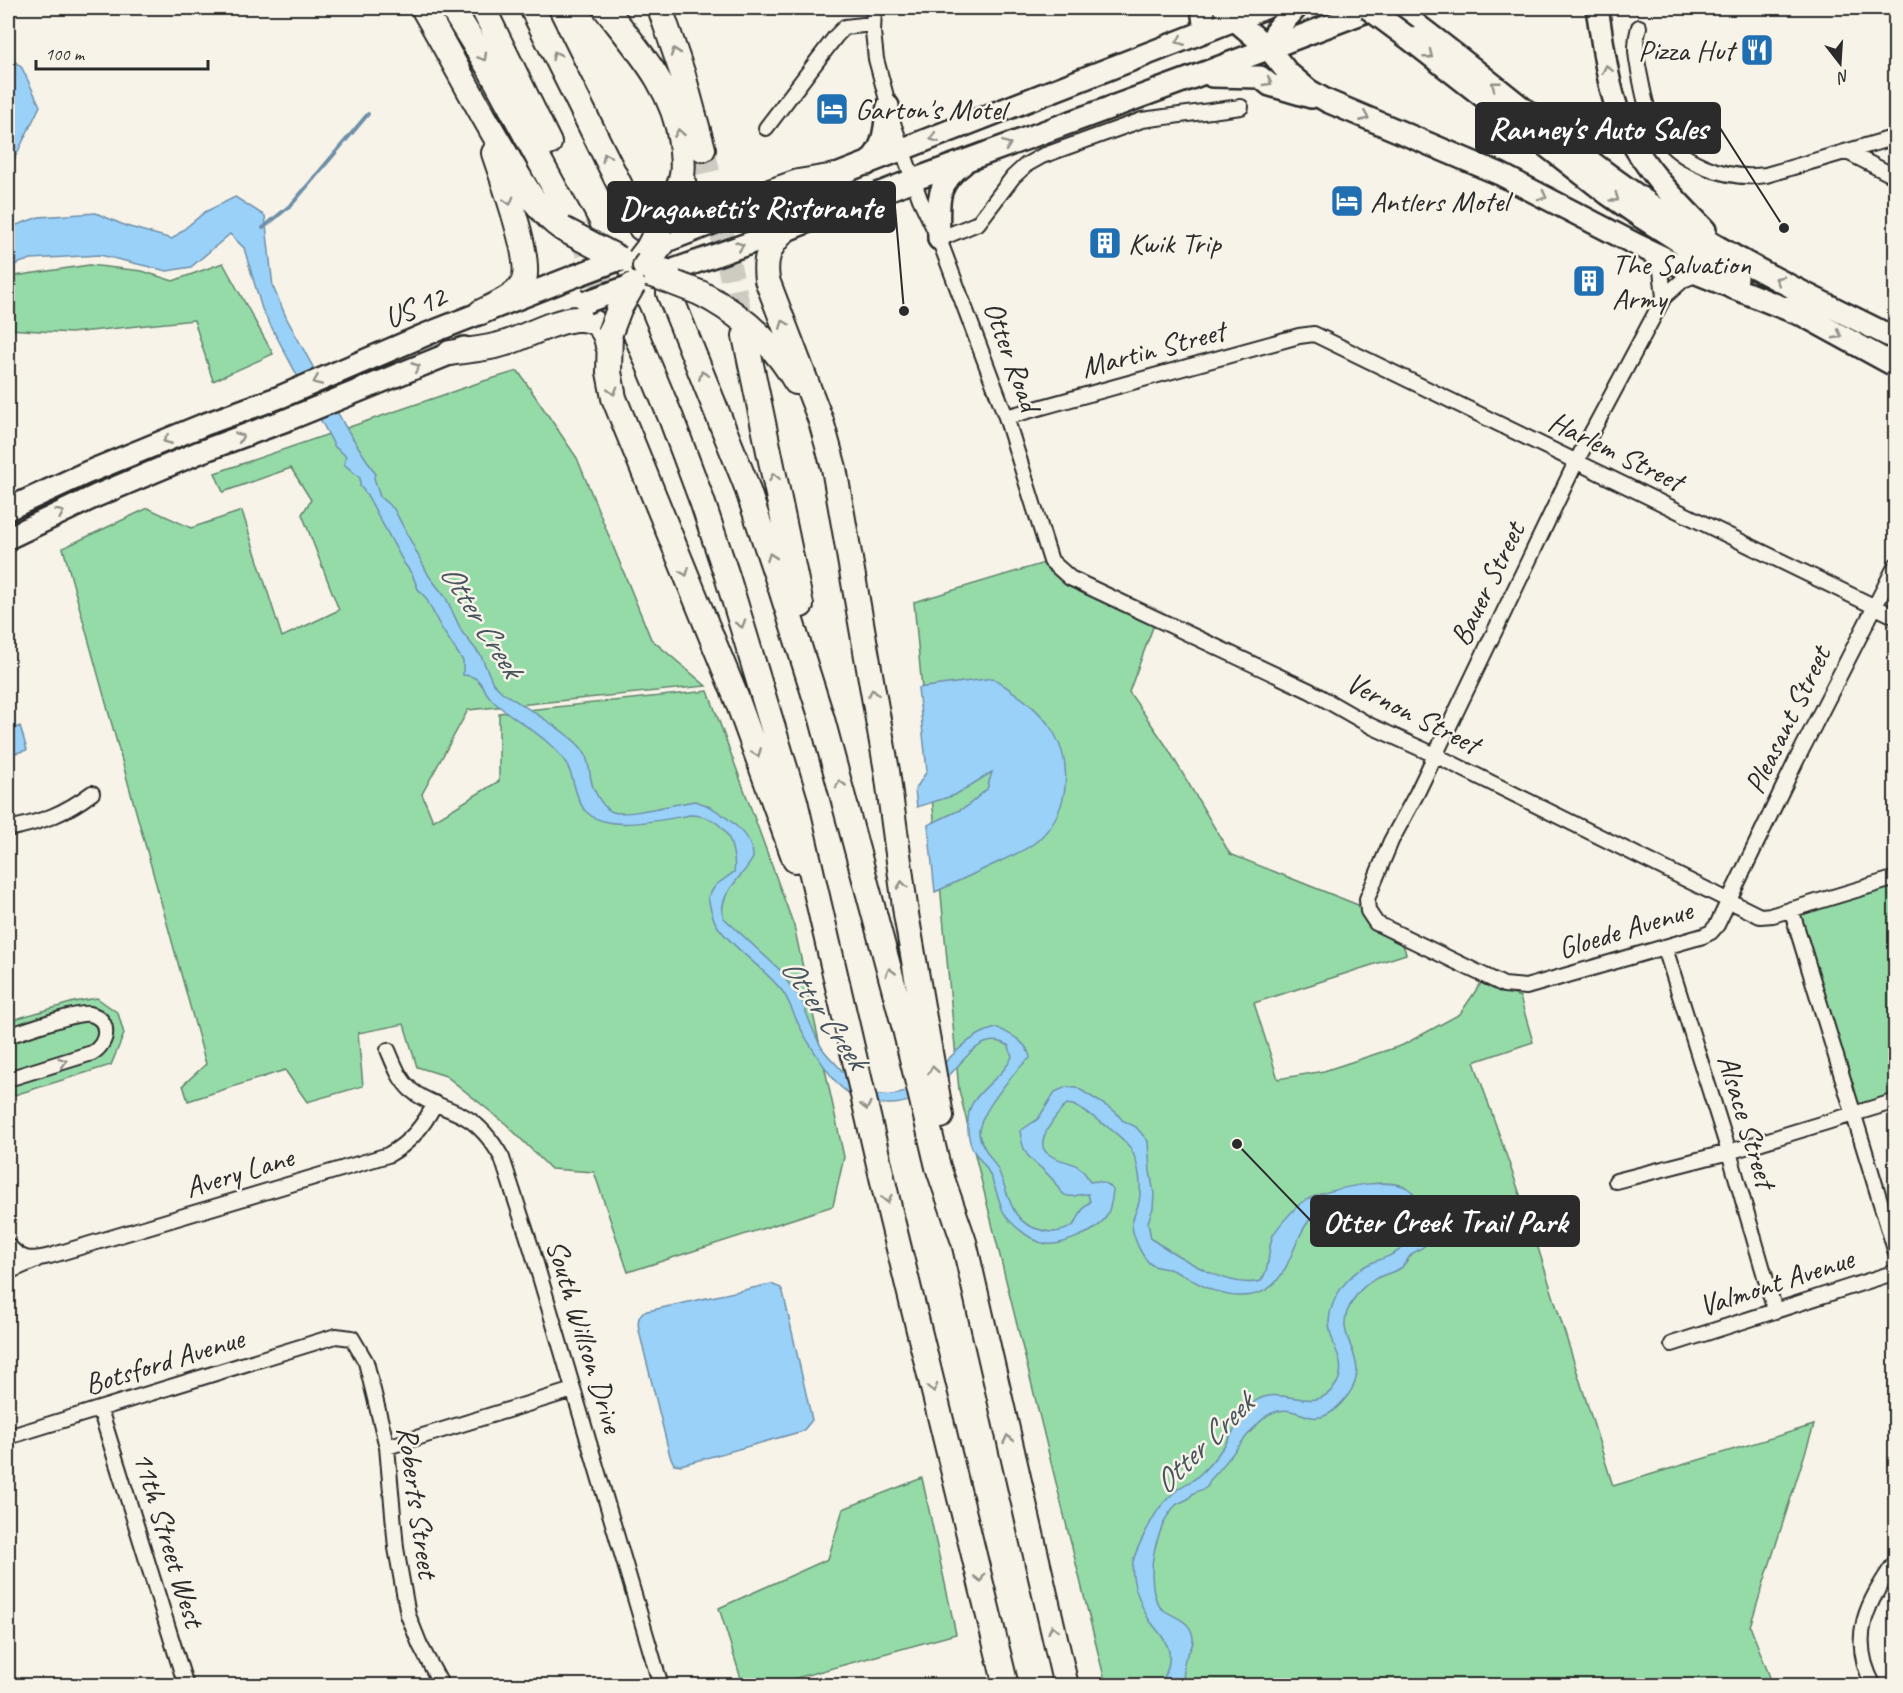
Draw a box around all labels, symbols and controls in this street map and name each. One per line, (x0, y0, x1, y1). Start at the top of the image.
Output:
place label: Pizza Hut (1638, 31, 1738, 69)
restaurant icon: Pizza Hut (1739, 32, 1775, 68)
scale bar (36, 33, 208, 71)
north arrow (1810, 33, 1870, 93)
one-way arrow (1175, 34, 1186, 46)
text: 100 m (45, 43, 86, 65)
one-way arrow (1423, 47, 1434, 58)
one-way arrow (670, 48, 683, 58)
one-way arrow (476, 51, 487, 61)
one-way arrow (552, 51, 563, 62)
one-way arrow (1601, 64, 1614, 74)
text: N (1833, 65, 1852, 88)
one-way arrow (1262, 75, 1272, 86)
one-way arrow (1490, 81, 1501, 92)
place label: Garton's Motel (855, 90, 1010, 128)
hotel icon: Garton's Motel (814, 91, 850, 127)
callout: Ranney's Auto Sales (1476, 103, 1720, 153)
text: Ranney's Auto Sales (1488, 108, 1711, 149)
one-way arrow (1359, 110, 1370, 122)
one-way arrow (673, 128, 686, 138)
one-way arrow (929, 131, 940, 143)
one-way arrow (1001, 140, 1012, 153)
one-way arrow (602, 152, 614, 163)
callout: Draganetti's Ristorante (608, 182, 895, 232)
place label: Antlers Motel (1370, 182, 1513, 220)
hotel icon: Antlers Motel (1329, 183, 1365, 219)
text: Draganetti's Ristorante (620, 187, 886, 228)
one-way arrow (1537, 189, 1547, 200)
one-way arrow (1608, 191, 1619, 202)
one-way arrow (502, 195, 514, 206)
place label: Kwik Trip (1128, 224, 1222, 262)
building icon: Kwik Trip (1087, 225, 1123, 261)
one-way arrow (734, 241, 745, 254)
place label: The Salvation Army (1612, 245, 1751, 317)
building icon: The Salvation Army (1571, 263, 1607, 299)
street label: US 12 (378, 276, 454, 337)
one-way arrow (1775, 276, 1786, 287)
street label: Otter Road (975, 296, 1051, 420)
street label: Martin Street (1077, 311, 1233, 386)
one-way arrow (778, 319, 791, 330)
one-way arrow (1832, 328, 1842, 339)
one-way arrow (410, 362, 421, 374)
one-way arrow (698, 370, 710, 381)
one-way arrow (312, 374, 323, 386)
one-way arrow (606, 385, 618, 396)
street label: Harlem Street (1542, 402, 1693, 502)
one-way arrow (234, 432, 245, 444)
one-way arrow (162, 433, 173, 445)
one-way arrow (768, 472, 781, 482)
one-way arrow (54, 509, 65, 521)
street label: Bauer Street (1441, 513, 1534, 652)
one-way arrow (766, 552, 778, 563)
water label: Otter Creek (431, 556, 535, 689)
one-way arrow (678, 566, 690, 577)
one-way arrow (734, 618, 746, 629)
street label: Pleasant Street (1735, 637, 1840, 800)
street label: Vernon Street (1340, 663, 1490, 765)
one-way arrow (868, 688, 880, 697)
one-way arrow (750, 747, 763, 758)
one-way arrow (834, 779, 847, 789)
one-way arrow (897, 881, 909, 890)
street label: Gloede Avenue (1553, 890, 1699, 967)
water label: Otter Creek (772, 950, 881, 1081)
one-way arrow (884, 968, 897, 978)
street label: Alsace Street (1709, 1050, 1786, 1196)
one-way arrow (58, 1057, 68, 1069)
one-way arrow (927, 1065, 940, 1075)
one-way arrow (858, 1101, 871, 1111)
street label: Avery Lane (180, 1137, 300, 1206)
one-way arrow (880, 1194, 893, 1204)
callout: Otter Creek Trail Park (1311, 1196, 1579, 1246)
text: Otter Creek Trail Park (1323, 1201, 1570, 1242)
street label: South Willson Drive (538, 1235, 633, 1439)
street label: Valmont Avenue (1694, 1238, 1860, 1325)
street label: Botsford Avenue (80, 1318, 250, 1403)
water label: Otter Creek (1144, 1380, 1266, 1503)
one-way arrow (926, 1383, 939, 1393)
street label: Roberts Street (389, 1424, 448, 1583)
one-way arrow (1002, 1434, 1015, 1444)
street label: 11th Street West (124, 1447, 215, 1634)
one-way arrow (972, 1572, 985, 1582)
one-way arrow (1047, 1624, 1060, 1634)

